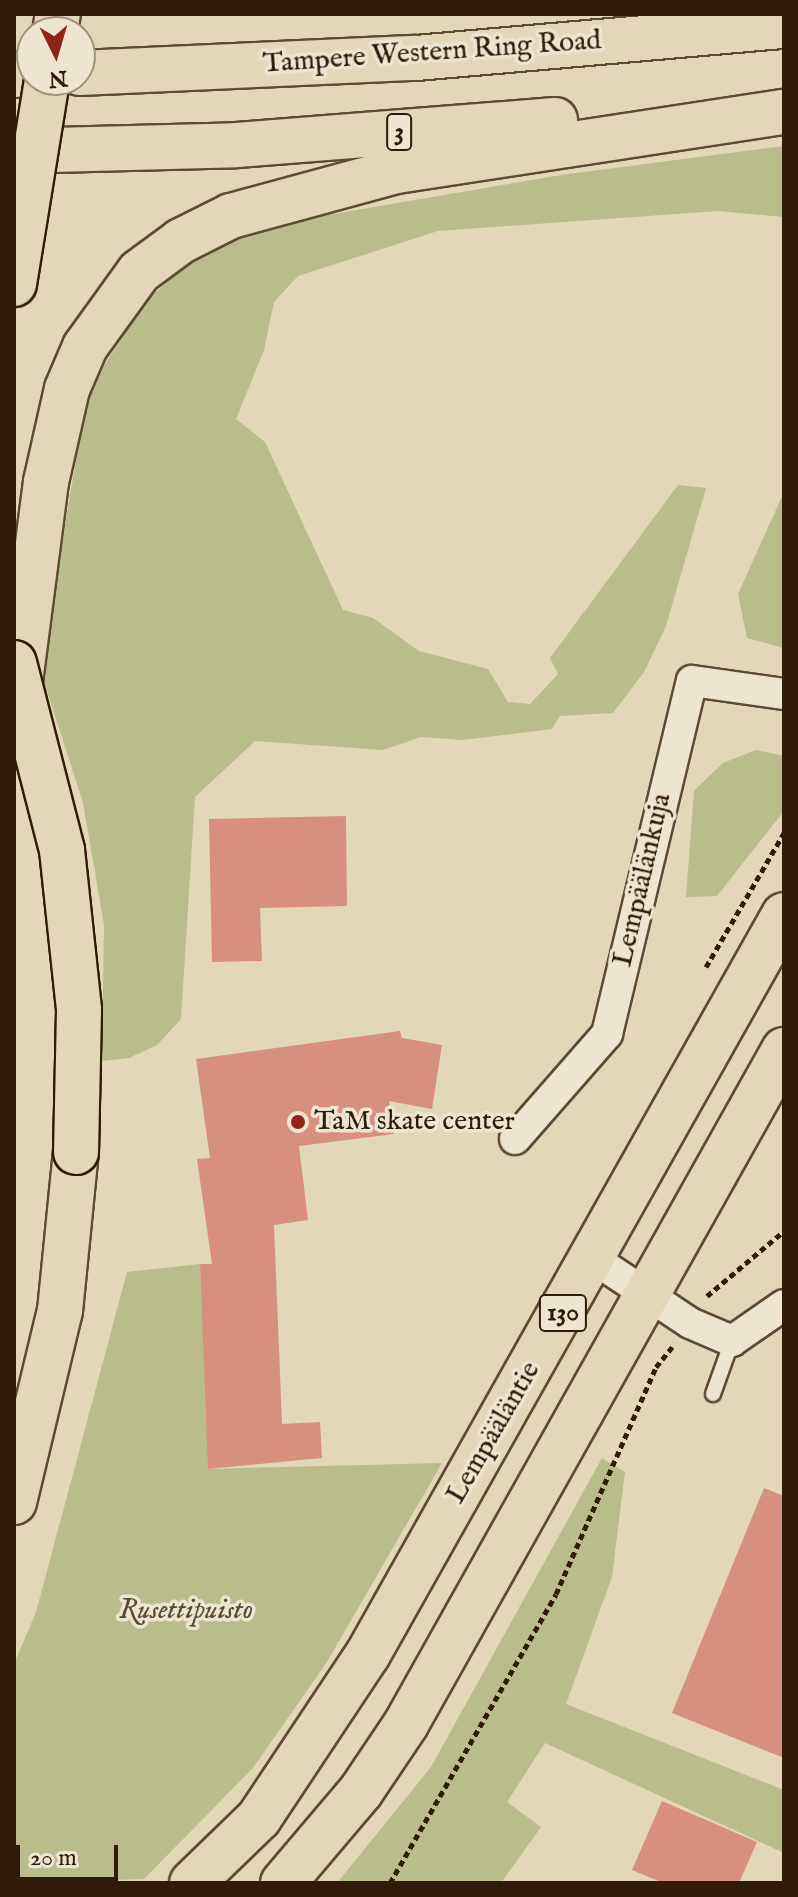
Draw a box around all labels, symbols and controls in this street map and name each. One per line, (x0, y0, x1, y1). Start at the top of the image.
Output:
north arrow (16, 16, 96, 96)
street label: Tampere Western Ring Road (262, 24, 602, 82)
text: N (47, 63, 69, 93)
road number: 3 (385, 110, 413, 154)
street label: Lempäälänkuja (607, 790, 679, 970)
place label: TaM skate center (314, 1105, 515, 1139)
marker: TaM skate center (289, 1113, 307, 1131)
road number: 130 (537, 1291, 589, 1335)
street label: Lempääläntie (440, 1356, 548, 1510)
park label: Rusettipuisto (119, 1594, 253, 1628)
scale bar (20, 1829, 122, 1879)
text: 20 m (30, 1843, 77, 1874)

